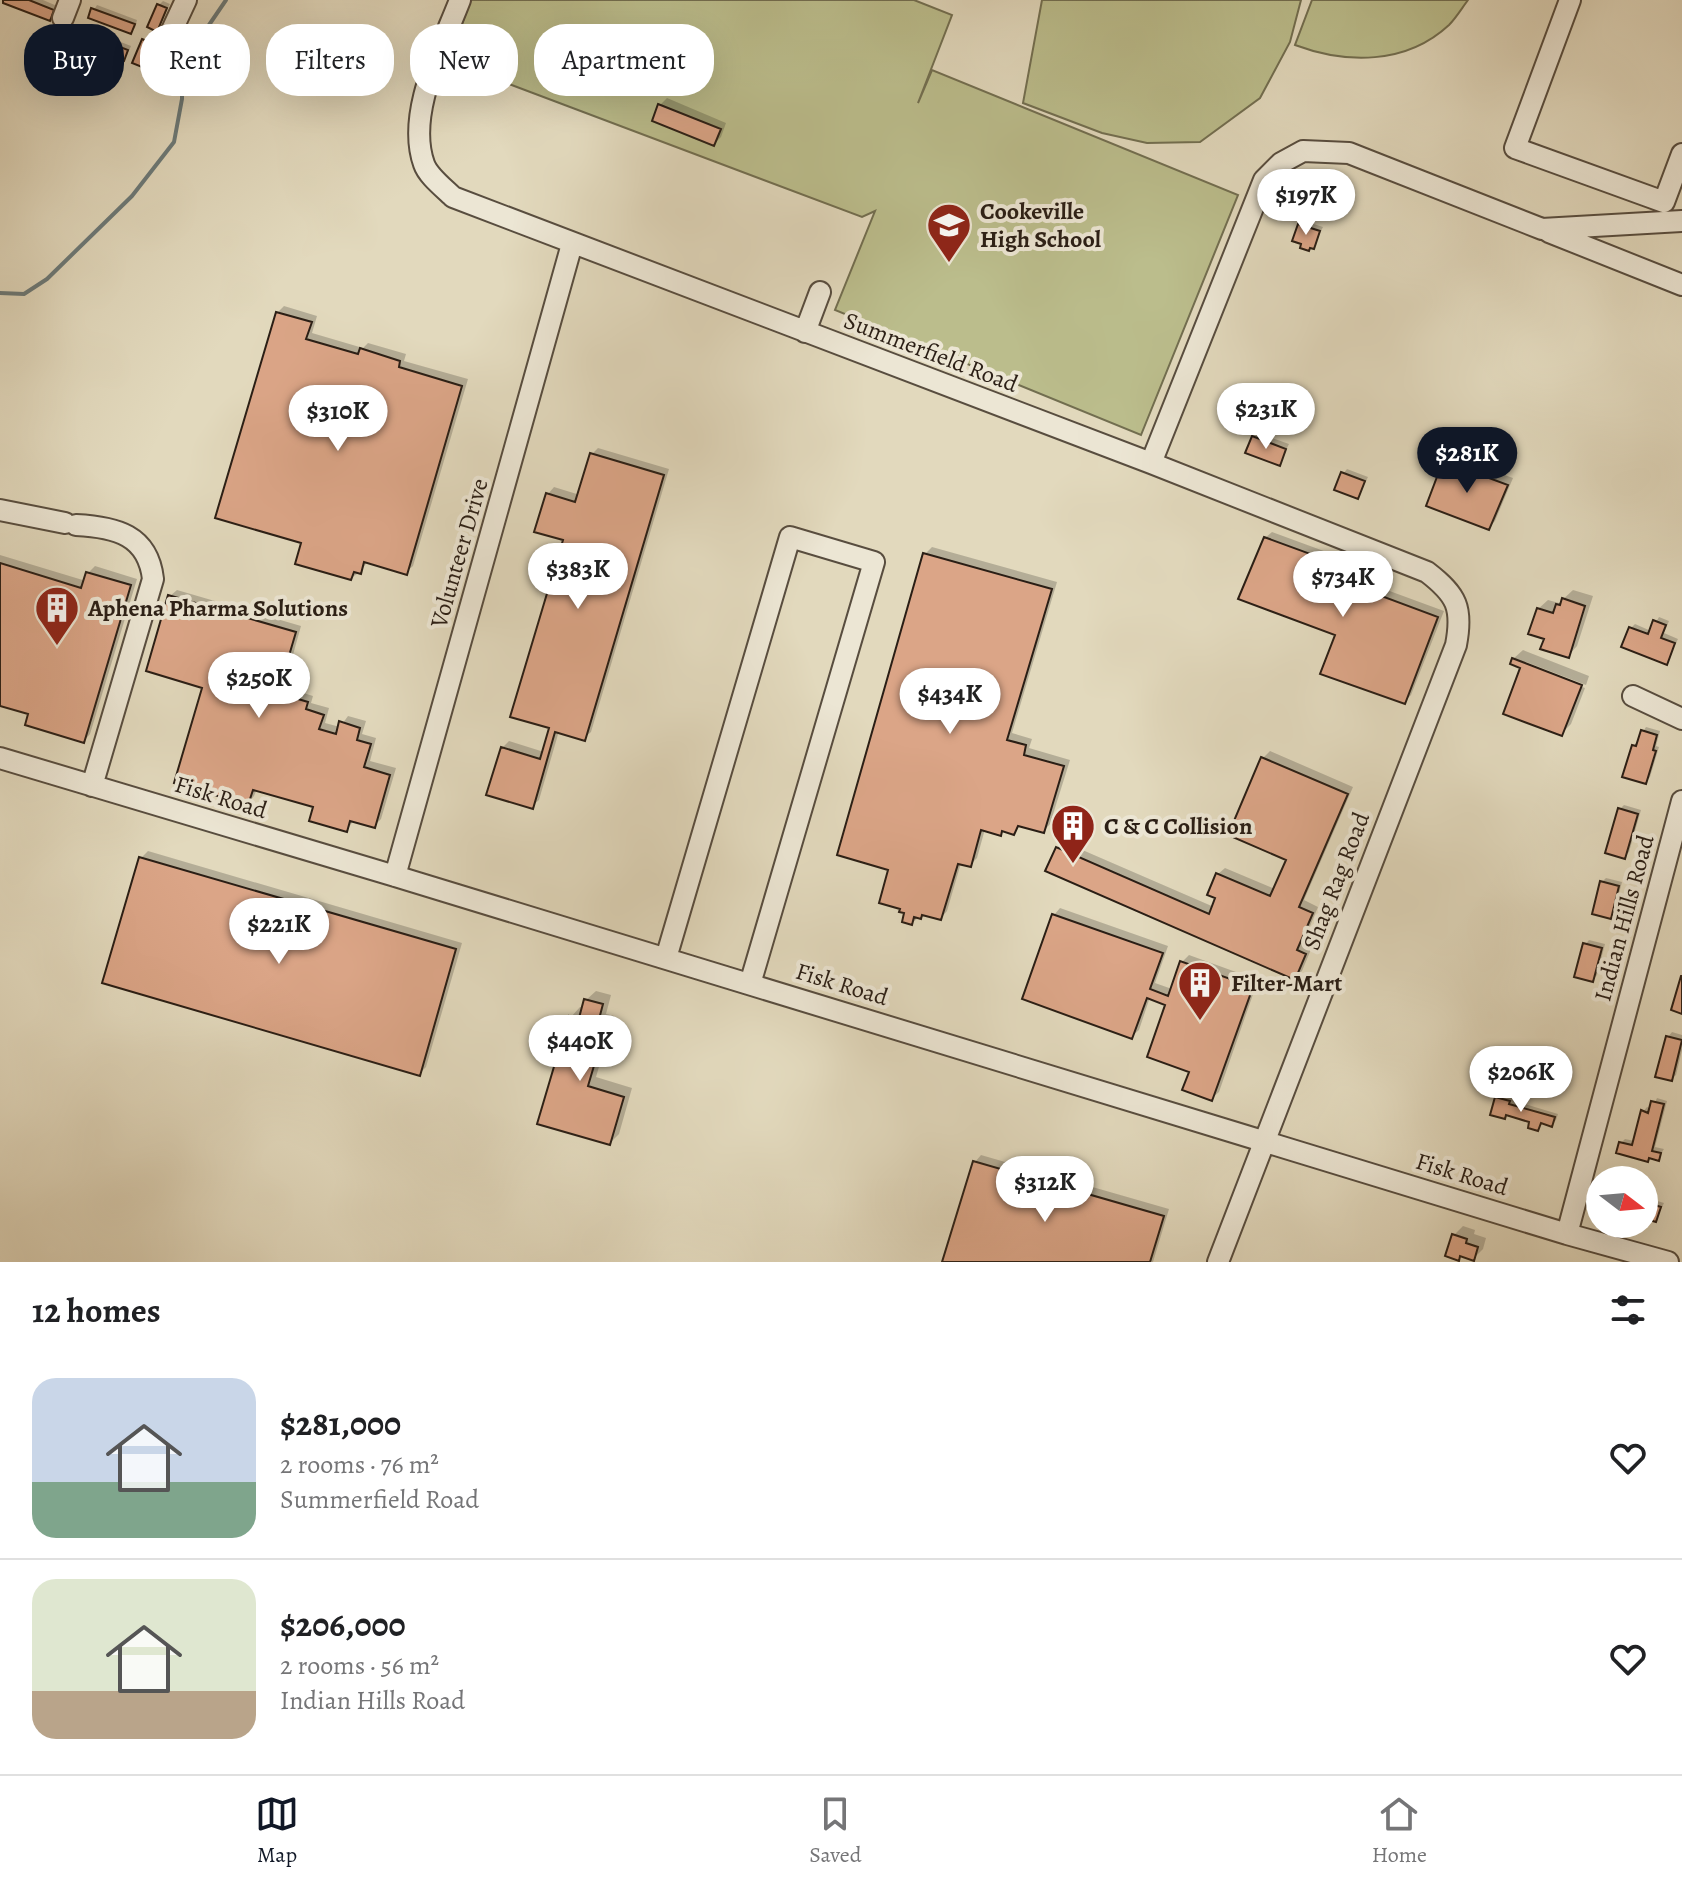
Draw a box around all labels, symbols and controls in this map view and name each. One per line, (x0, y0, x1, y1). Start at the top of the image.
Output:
chip: Buy (24, 24, 124, 96)
chip: Rent (140, 24, 250, 96)
chip: Filters (266, 24, 394, 96)
chip: New (410, 24, 518, 96)
chip: Apartment (534, 24, 714, 96)
pin: $197K (1250, 169, 1362, 237)
text: $197K (1275, 177, 1337, 212)
place label: Cookeville High School (980, 195, 1102, 255)
school or university icon: Cookeville High School (925, 201, 973, 264)
street label: Summerfield Road (839, 304, 1023, 400)
pin: $231K (1210, 383, 1322, 451)
pin: $310K (282, 385, 394, 453)
text: $231K (1235, 391, 1297, 426)
text: $310K (307, 393, 369, 428)
pin: $281K (1411, 427, 1523, 495)
text: $281K (1435, 435, 1499, 470)
street label: Volunteer Drive (422, 475, 496, 632)
pin: $383K (522, 543, 634, 611)
text: $383K (546, 551, 610, 586)
pin: $734K (1287, 551, 1399, 619)
text: $734K (1311, 559, 1375, 594)
building icon: Aphena Pharma Solutions (33, 584, 81, 647)
place label: Aphena Pharma Solutions (87, 592, 348, 624)
pin: $250K (203, 652, 315, 720)
text: $250K (226, 660, 292, 695)
pin: $434K (894, 668, 1006, 736)
text: $434K (918, 676, 982, 711)
street label: Fisk Road (171, 768, 271, 826)
building icon: C & C Collision (1049, 802, 1097, 865)
street label: Shag Rag Road (1295, 807, 1377, 955)
place label: C & C Collision (1104, 810, 1253, 842)
street label: Indian Hills Road (1586, 831, 1662, 1005)
pin: $221K (223, 898, 335, 966)
text: $221K (247, 906, 311, 941)
street label: Fisk Road (792, 955, 892, 1013)
building icon: Filter-Mart (1176, 959, 1224, 1022)
place label: Filter-Mart (1231, 967, 1342, 999)
pin: $440K (524, 1015, 636, 1083)
text: $440K (547, 1023, 613, 1058)
pin: $206K (1465, 1046, 1577, 1114)
text: $206K (1488, 1054, 1554, 1089)
street label: Fisk Road (1412, 1145, 1512, 1203)
pin: $312K (989, 1156, 1101, 1224)
text: $312K (1014, 1164, 1076, 1199)
north arrow (1586, 1166, 1658, 1238)
map controls (1586, 1166, 1658, 1238)
text: 12 homes (32, 1287, 161, 1334)
icon: filters (1606, 1288, 1650, 1332)
text: $281,000 (280, 1400, 401, 1447)
icon: home (96, 1410, 192, 1506)
icon: heart (1606, 1436, 1650, 1480)
text: 2 rooms · 76 m² (280, 1447, 439, 1482)
text: Summerfield Road (280, 1482, 479, 1517)
text: $206,000 (280, 1601, 406, 1648)
icon: home (96, 1611, 192, 1707)
icon: heart (1606, 1637, 1650, 1681)
text: 2 rooms · 56 m² (280, 1648, 439, 1683)
text: Indian Hills Road (280, 1683, 465, 1718)
tab: Map (255, 1792, 299, 1870)
tab: Saved (809, 1792, 861, 1870)
tab: Home (1372, 1792, 1427, 1870)

